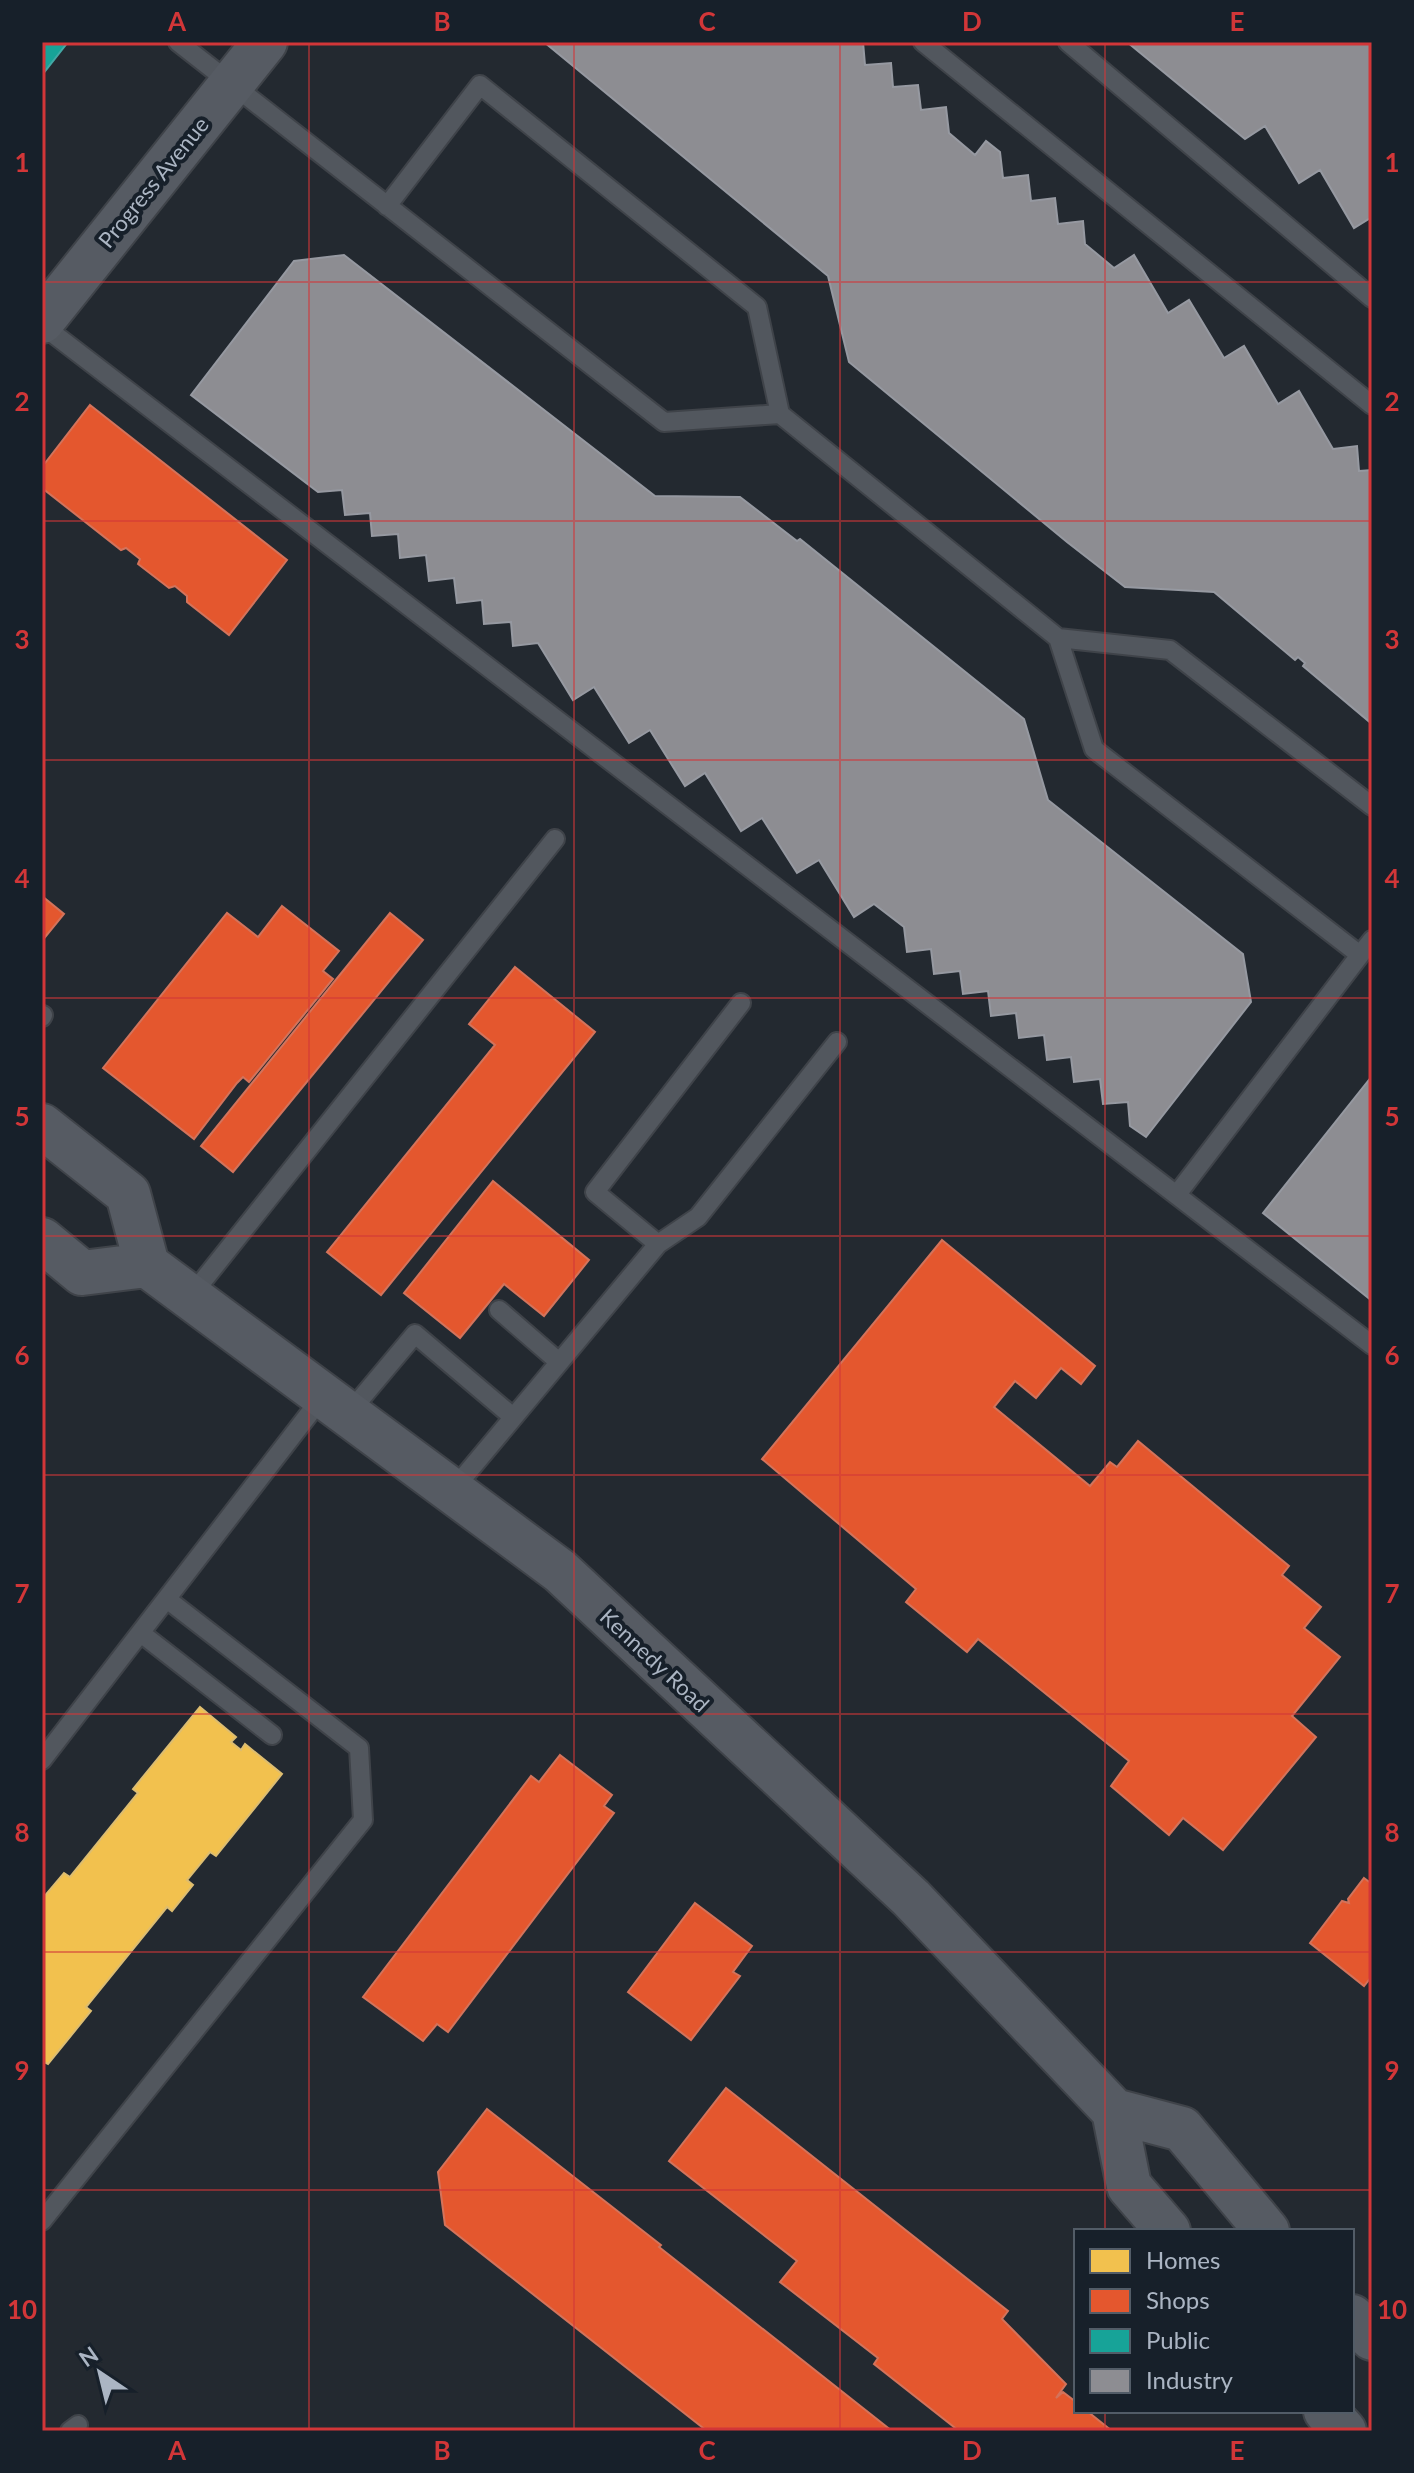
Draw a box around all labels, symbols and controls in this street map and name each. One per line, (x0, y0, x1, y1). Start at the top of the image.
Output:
text: A (167, 5, 187, 37)
text: B (433, 5, 451, 37)
text: C (698, 5, 716, 37)
text: D (962, 5, 982, 37)
text: E (1230, 5, 1244, 37)
street label: Progress Avenue (92, 111, 214, 253)
text: 1 (14, 146, 30, 178)
text: 1 (1384, 146, 1400, 178)
text: 2 (14, 385, 30, 417)
text: 2 (1384, 385, 1400, 417)
text: 3 (14, 623, 30, 655)
text: 3 (1384, 623, 1400, 655)
text: 4 (14, 862, 30, 894)
text: 4 (1384, 862, 1400, 894)
text: 5 (14, 1100, 30, 1132)
text: 5 (1384, 1100, 1400, 1132)
text: 6 (14, 1339, 30, 1371)
text: 6 (1384, 1339, 1400, 1371)
text: 7 (14, 1577, 30, 1609)
text: 7 (1384, 1577, 1400, 1609)
street label: Kennedy Road (595, 1603, 715, 1717)
text: 8 (14, 1816, 30, 1848)
text: 8 (1384, 1816, 1400, 1848)
text: 9 (14, 2054, 30, 2086)
text: 9 (1384, 2054, 1400, 2086)
legend (1074, 2229, 1354, 2413)
text: Homes (1146, 2245, 1220, 2274)
text: Shops (1146, 2285, 1210, 2314)
text: 10 (7, 2293, 37, 2325)
text: 10 (1377, 2293, 1407, 2325)
text: Public (1146, 2325, 1210, 2354)
north arrow (60, 2333, 140, 2413)
text: N (74, 2340, 103, 2372)
text: Industry (1146, 2365, 1233, 2394)
text: A (167, 2434, 187, 2466)
text: B (433, 2434, 451, 2466)
text: C (698, 2434, 716, 2466)
text: D (962, 2434, 982, 2466)
text: E (1230, 2434, 1244, 2466)

